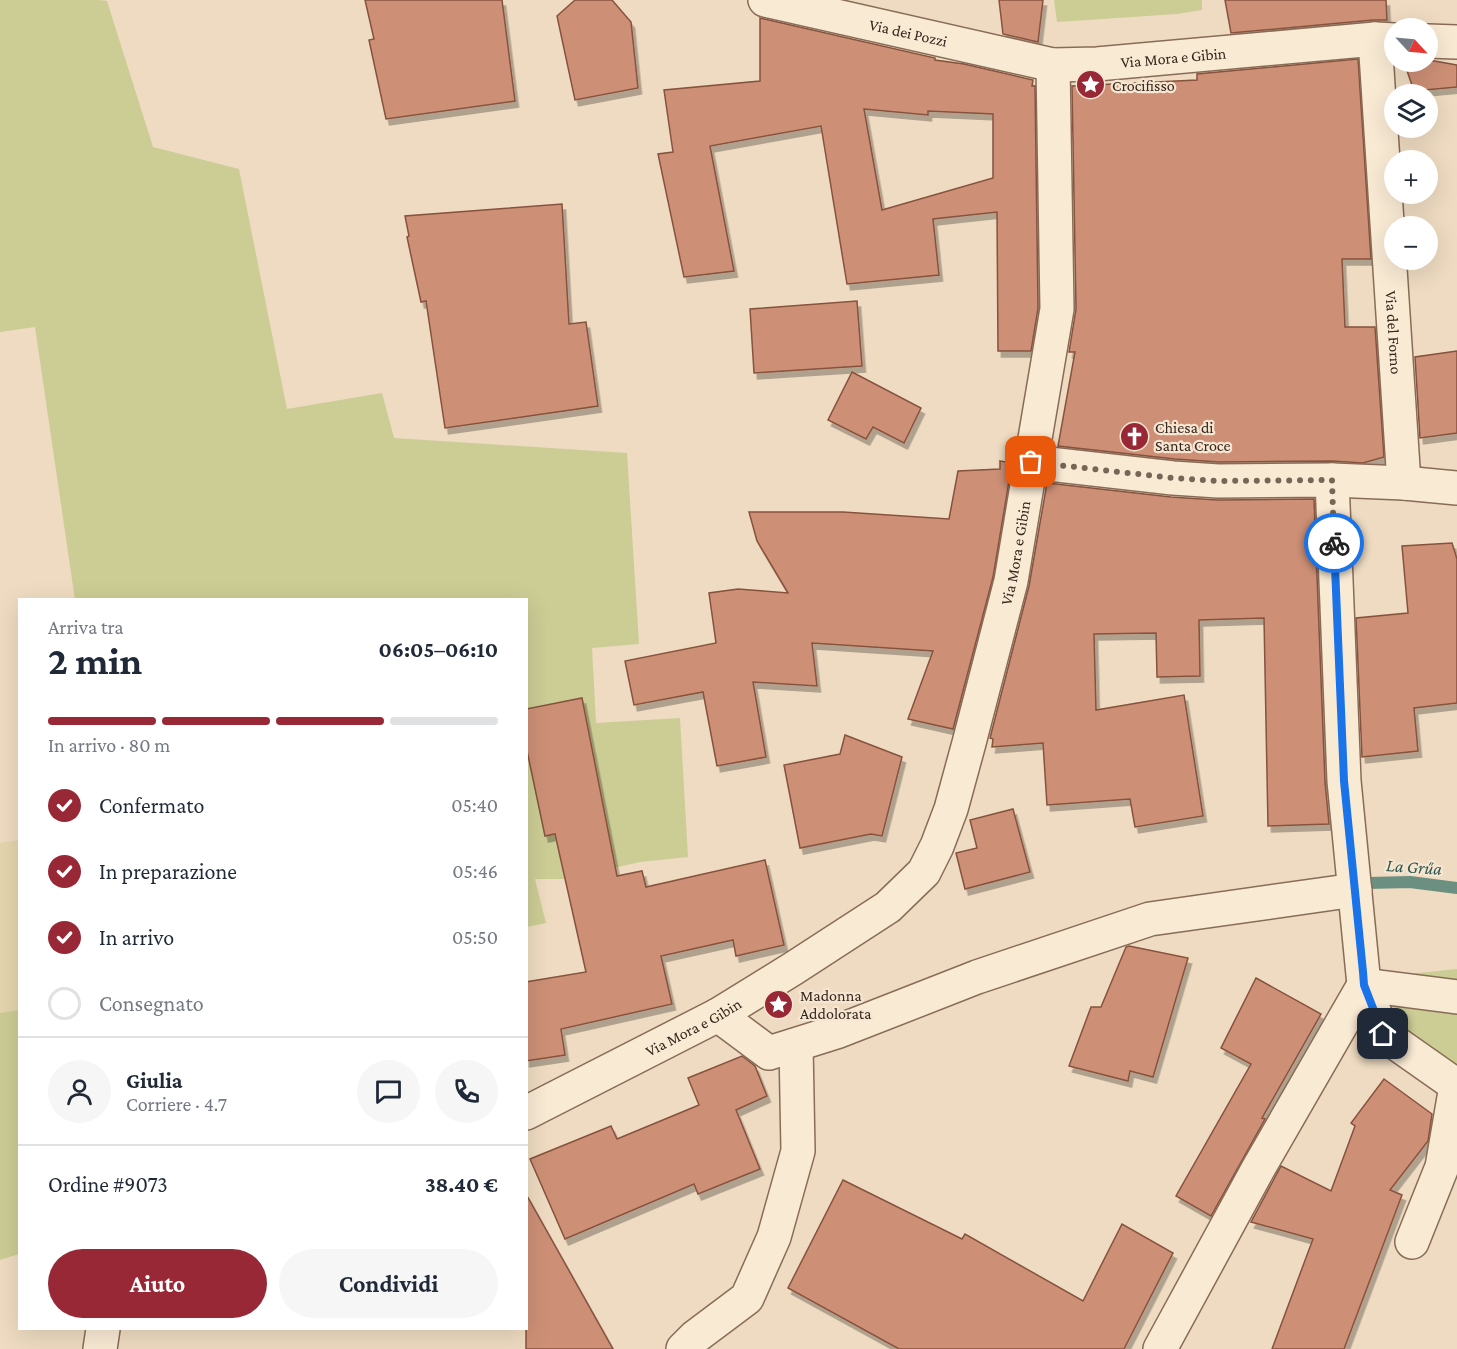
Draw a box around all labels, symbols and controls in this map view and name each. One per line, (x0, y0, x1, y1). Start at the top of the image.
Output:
street label: Via dei Pozzi (868, 15, 949, 49)
north arrow (1384, 18, 1438, 72)
map controls (1384, 18, 1438, 270)
street label: Via Mora e Gibin (1120, 44, 1227, 70)
place icon: Crocifisso (1075, 69, 1107, 101)
place label: Crocifisso (1112, 77, 1175, 94)
button: layers (1384, 84, 1438, 138)
button: + (1384, 150, 1438, 204)
button: − (1384, 216, 1438, 270)
street label: Via del Forno (1383, 290, 1405, 375)
place label: Chiesa di Santa Croce (1155, 419, 1230, 454)
church icon: Chiesa di Santa Croce (1118, 420, 1150, 452)
pin (1005, 436, 1056, 487)
icon: bag (1014, 445, 1047, 478)
street label: Via Mora e Gibin (997, 499, 1033, 607)
courier (1304, 513, 1364, 573)
icon: bike (1318, 527, 1351, 560)
text: Arriva tra (48, 616, 124, 638)
text: 06:05–06:10 (379, 637, 498, 662)
text: 2 min (48, 639, 142, 682)
text: In arrivo · 80 m (48, 734, 170, 756)
icon: check (48, 789, 81, 822)
text: Confermato (99, 793, 204, 818)
text: 05:40 (451, 794, 498, 816)
icon: check (48, 855, 81, 888)
water label: La Grűa (1385, 855, 1443, 879)
text: In preparazione (99, 859, 237, 884)
text: 05:46 (452, 860, 498, 882)
icon: check (48, 921, 81, 954)
text: In arrivo (99, 925, 174, 950)
text: 05:50 (452, 926, 498, 948)
place label: Madonna Addolorata (800, 987, 872, 1022)
place icon: Madonna Addolorata (763, 988, 795, 1020)
text: Consegnato (99, 991, 204, 1016)
street label: Via Mora e Gibin (642, 994, 744, 1059)
pin (1357, 1008, 1408, 1059)
icon: home (1366, 1017, 1399, 1050)
button: person (48, 1060, 111, 1123)
button: chat (357, 1060, 420, 1123)
button: phone (435, 1060, 498, 1123)
text: Giulia (126, 1068, 183, 1093)
text: Corriere · 4.7 (126, 1093, 227, 1115)
text: Ordine #9073 (48, 1172, 168, 1197)
text: 38.40 € (425, 1172, 498, 1197)
button: Aiuto (48, 1249, 267, 1318)
button: Condividi (279, 1249, 498, 1318)

